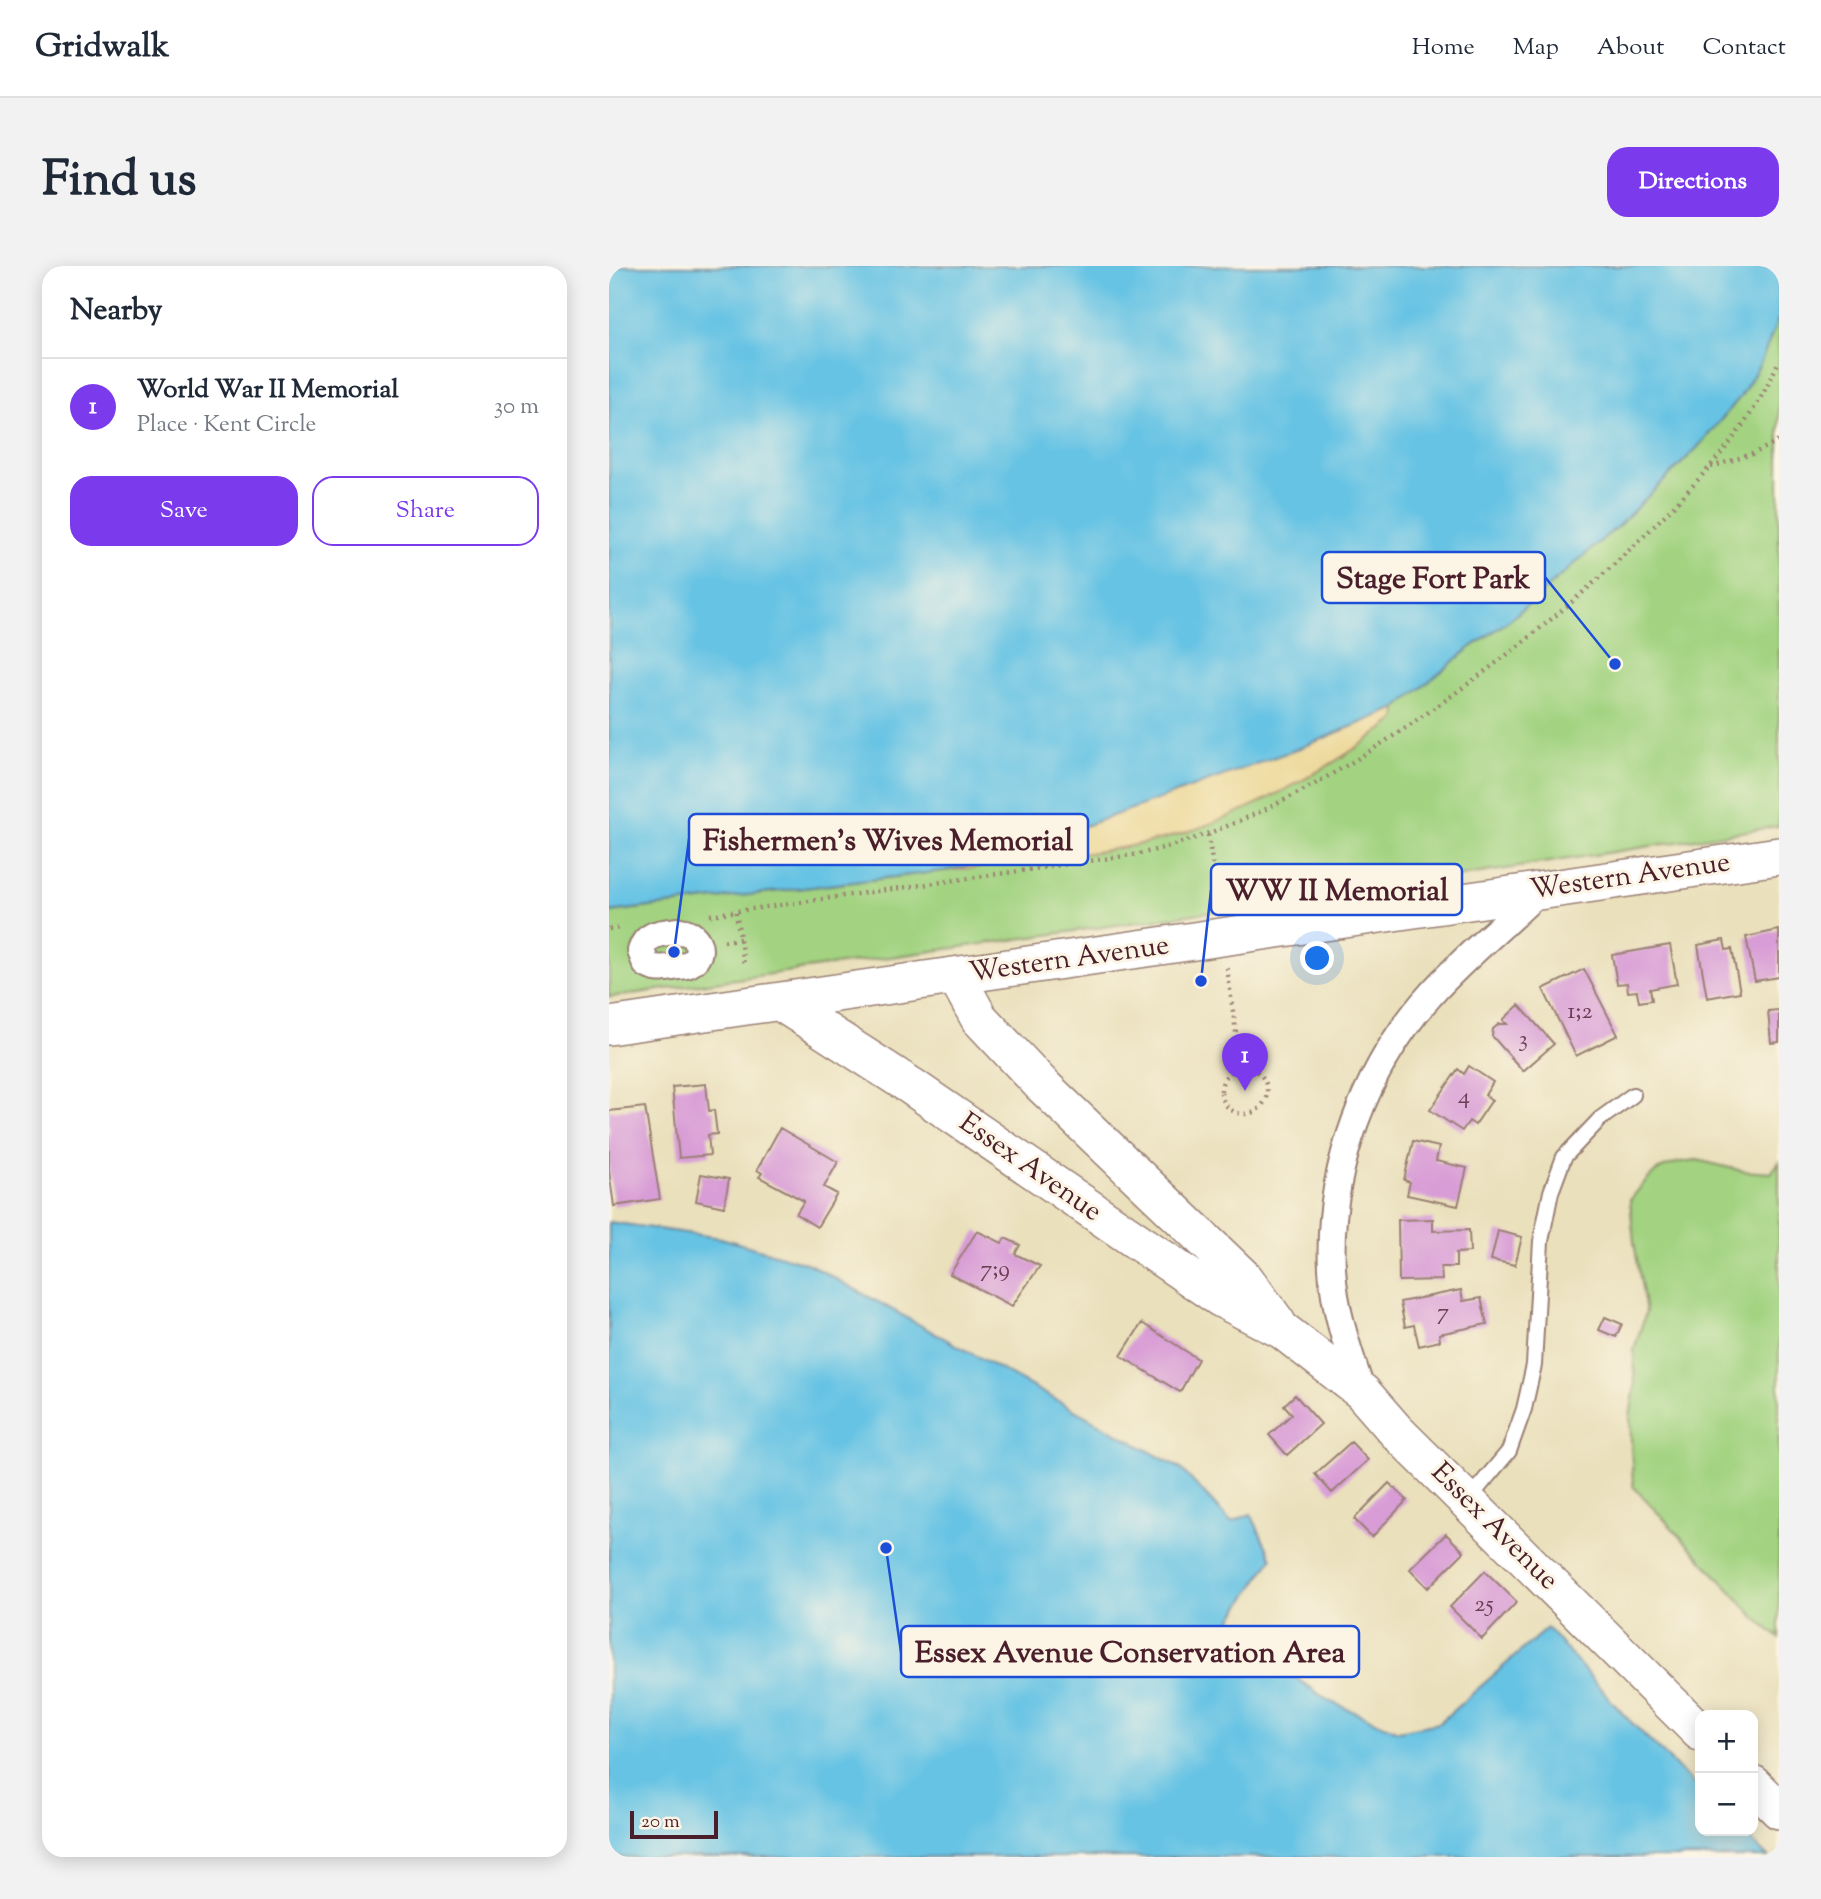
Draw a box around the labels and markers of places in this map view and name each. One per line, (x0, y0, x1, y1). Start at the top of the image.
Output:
callout: Stage Fort Park (1322, 552, 1545, 603)
callout: Fishermen's Wives Memorial (689, 814, 1088, 865)
callout: WW II Memorial (1211, 864, 1462, 915)
pin: 1 (1222, 1033, 1268, 1091)
callout: Essex Avenue Conservation Area (901, 1626, 1359, 1677)

